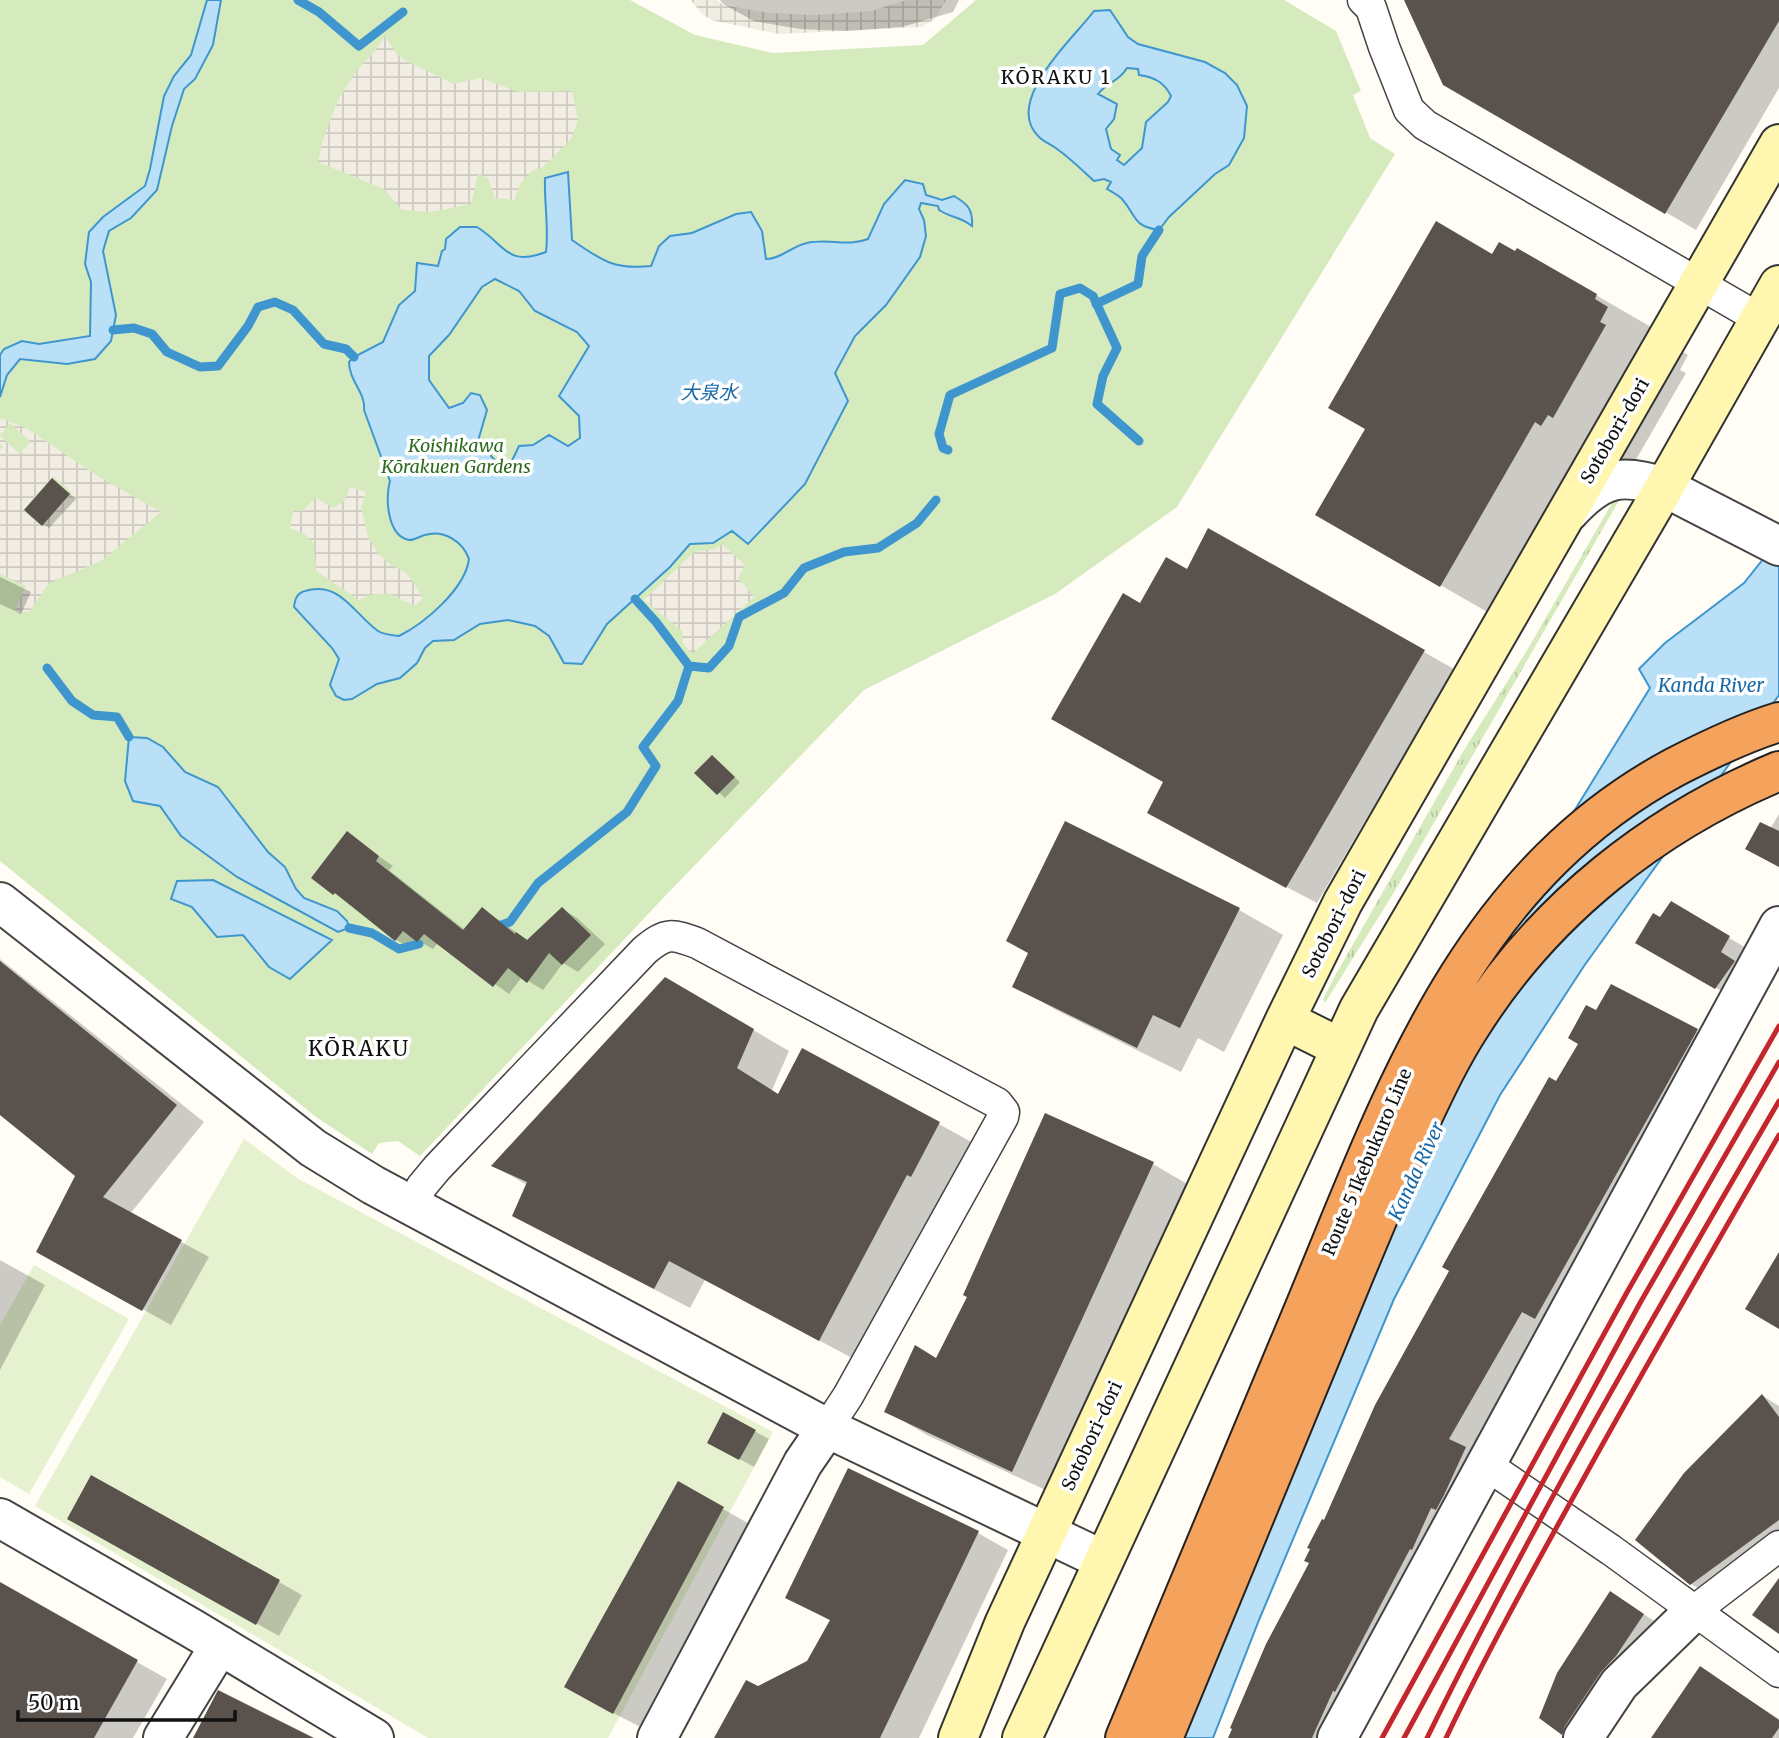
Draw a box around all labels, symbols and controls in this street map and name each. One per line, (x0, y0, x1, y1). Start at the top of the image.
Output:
district label: KŌRAKU 1 (1001, 65, 1111, 89)
street label: Sotobori-dori (1575, 374, 1654, 488)
water label: 大泉水 (680, 380, 739, 404)
park label: Koishikawa Kōrakuen Gardens (380, 434, 531, 478)
water label: Kanda River (1657, 673, 1764, 697)
street label: Sotobori-dori (1296, 866, 1371, 982)
district label: KŌRAKU (308, 1035, 410, 1062)
street label: Route 5 Ikebukuro Line (1317, 1065, 1416, 1259)
water label: Kanda River (1382, 1118, 1449, 1225)
street label: Sotobori-dori (1056, 1377, 1127, 1494)
scale bar (18, 1678, 234, 1722)
text: 50 m (28, 1689, 79, 1716)

